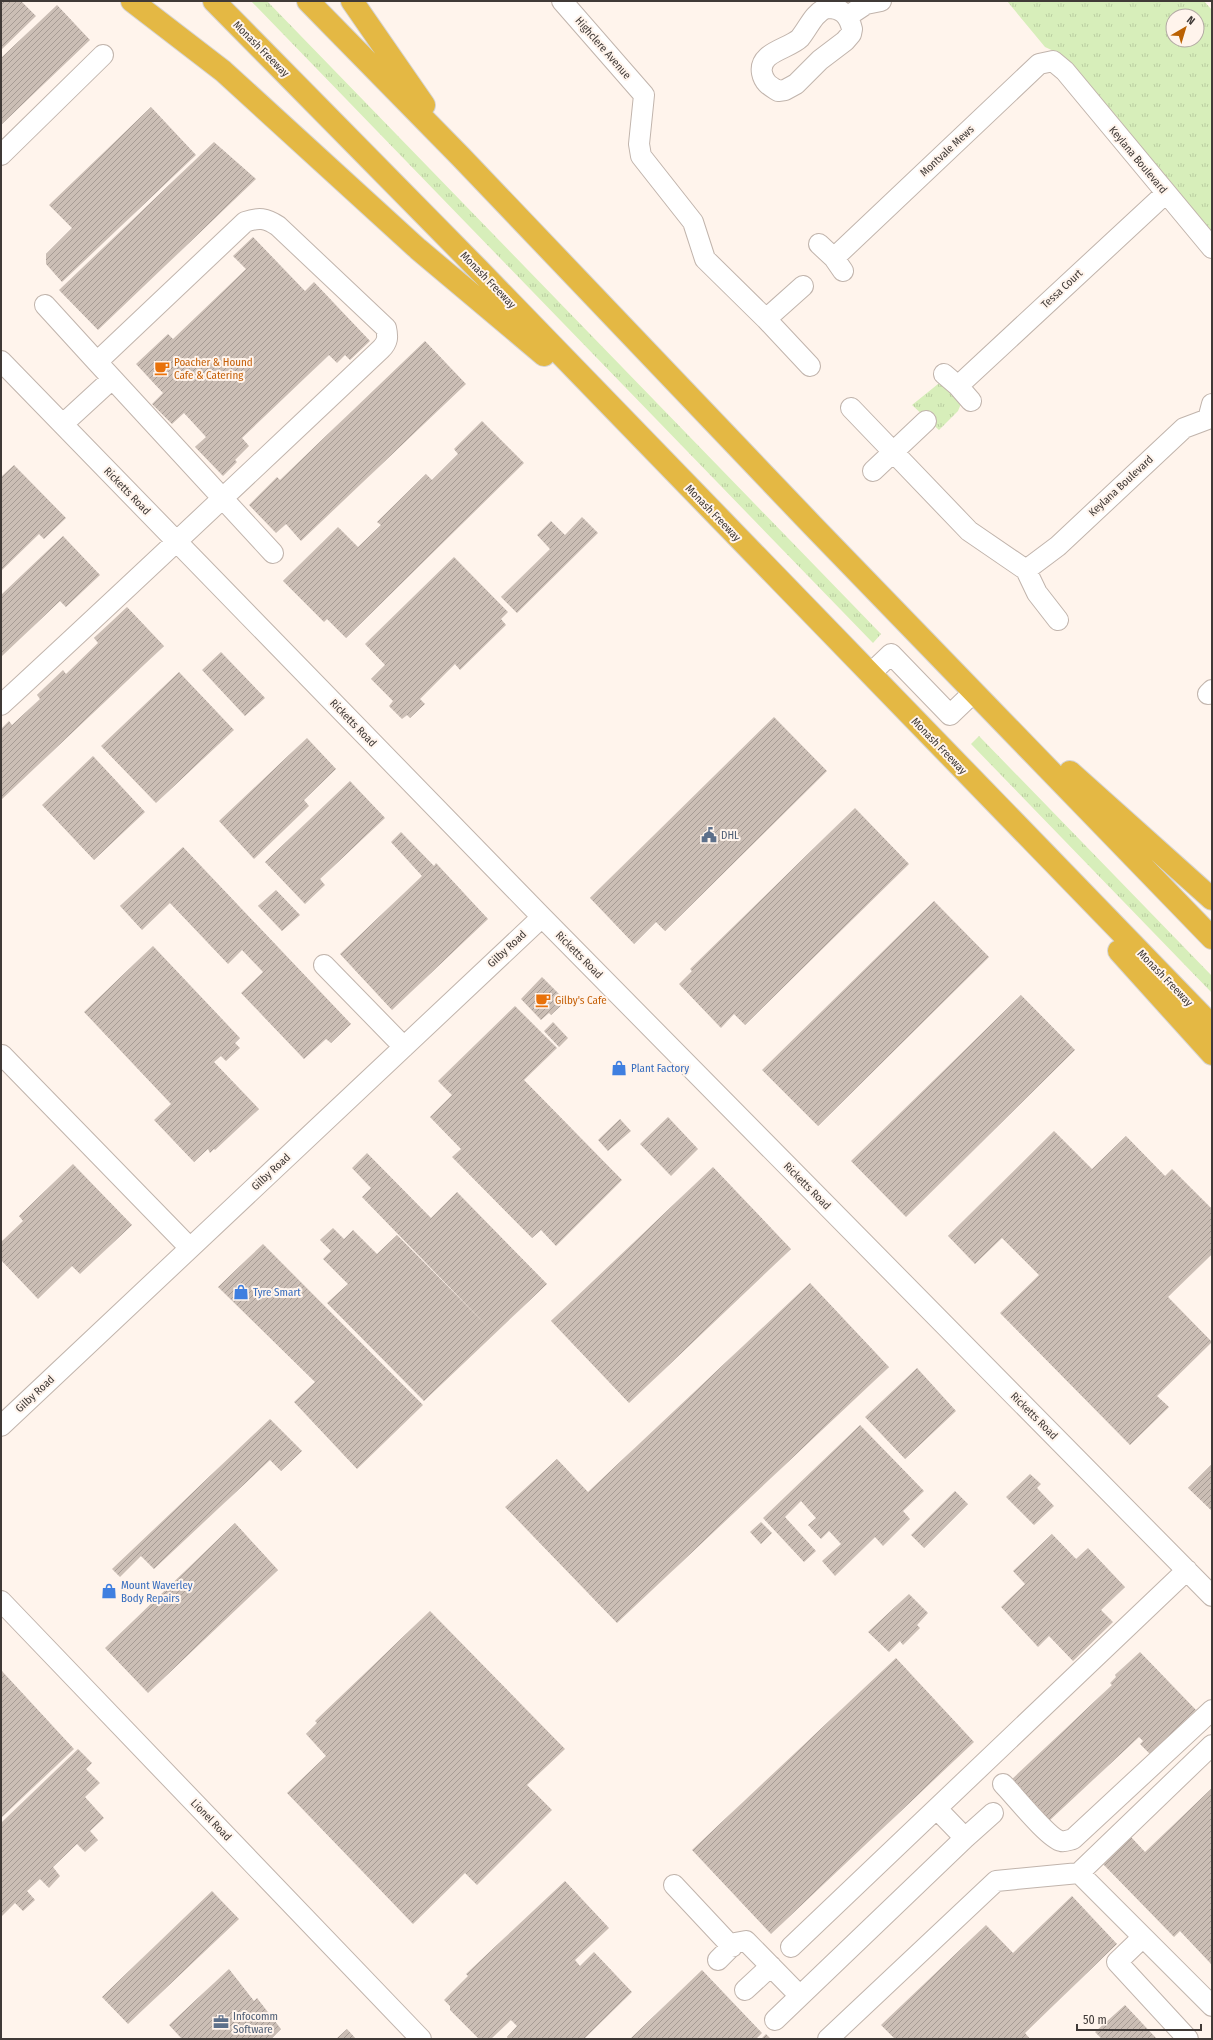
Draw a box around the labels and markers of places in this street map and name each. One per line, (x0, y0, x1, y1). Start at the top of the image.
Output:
place label: Poacher & Hound Cafe & Catering (174, 356, 253, 382)
cafe icon: Poacher & Hound Cafe & Catering (153, 359, 171, 377)
public building icon: DHL (700, 826, 718, 844)
place label: DHL (721, 829, 739, 842)
cafe icon: Gilby's Cafe (534, 991, 552, 1009)
place label: Gilby's Cafe (555, 994, 607, 1007)
shop icon: Plant Factory (610, 1059, 628, 1077)
place label: Plant Factory (631, 1062, 689, 1075)
shop icon: Tyre Smart (232, 1283, 250, 1301)
place label: Tyre Smart (253, 1286, 301, 1299)
place label: Mount Waverley Body Repairs (121, 1579, 193, 1605)
shop icon: Mount Waverley Body Repairs (100, 1582, 118, 1600)
place label: Infocomm Software (233, 2010, 278, 2036)
office icon: Infocomm Software (212, 2013, 230, 2031)

